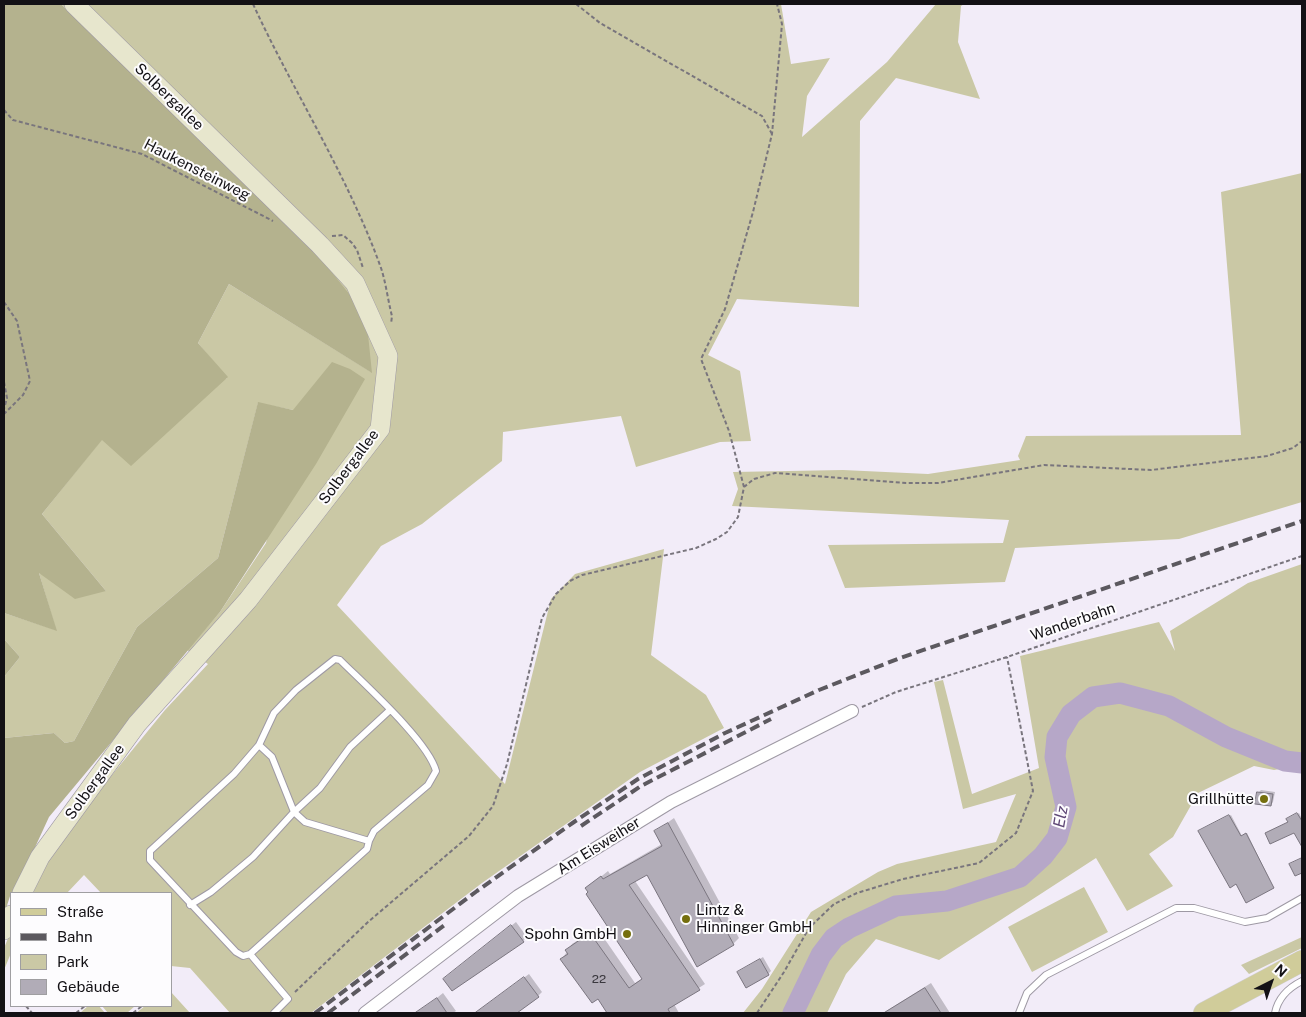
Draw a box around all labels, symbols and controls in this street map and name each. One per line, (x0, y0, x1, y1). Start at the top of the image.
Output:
street label: Solbergallee (131, 60, 207, 134)
street label: Haukensteinweg (141, 135, 253, 205)
street label: Solbergallee (315, 426, 383, 508)
street label: Wanderbahn (1028, 599, 1118, 645)
street label: Solbergallee (62, 741, 128, 823)
place label: Grillhütte (1188, 790, 1254, 808)
marker: Grillhütte (1258, 793, 1270, 805)
water label: Elz (1050, 805, 1072, 829)
street label: Am Eisweiher (554, 813, 644, 879)
legend (10, 892, 172, 1007)
place label: Lintz & Hinninger GmbH (696, 901, 812, 936)
text: Straße (57, 903, 104, 920)
marker: Lintz & Hinninger GmbH (680, 913, 692, 925)
place label: Spohn GmbH (524, 925, 617, 943)
text: Bahn (57, 928, 93, 945)
marker: Spohn GmbH (621, 928, 633, 940)
text: Park (57, 953, 89, 970)
north arrow (1246, 957, 1296, 1007)
text: N (1271, 961, 1290, 980)
house number: 22 (592, 972, 606, 986)
text: Gebäude (57, 978, 120, 995)

